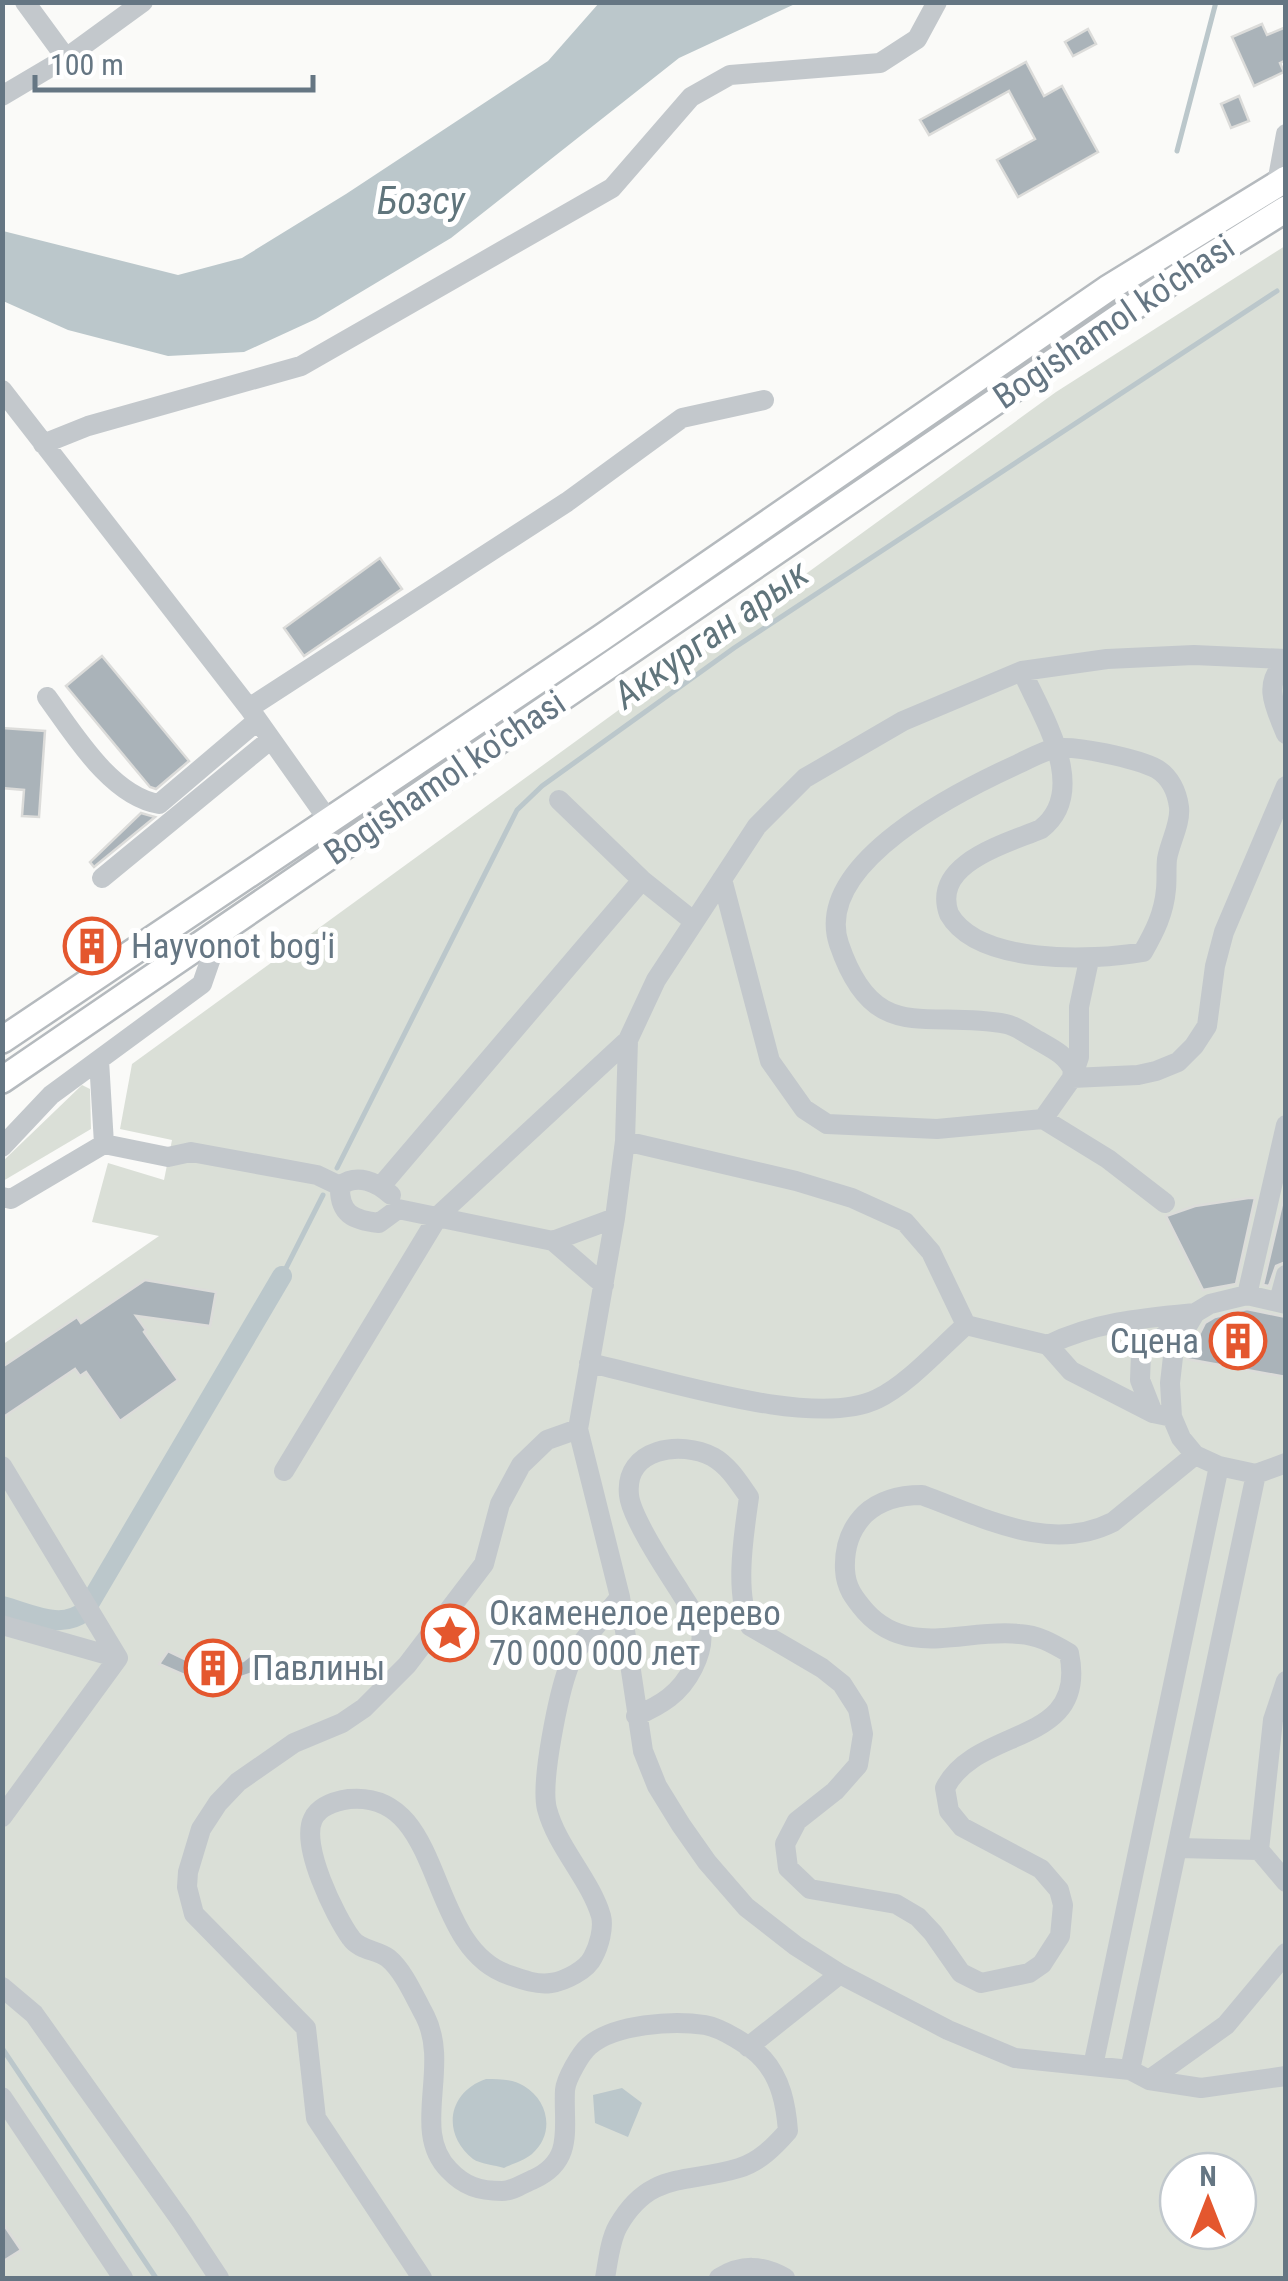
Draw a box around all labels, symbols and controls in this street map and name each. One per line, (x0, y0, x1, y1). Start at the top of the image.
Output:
scale bar (35, 30, 312, 92)
text: 100 m (50, 47, 124, 82)
water label: Бозсу (377, 179, 467, 223)
street label: Bogishamol ko'chasi (986, 226, 1242, 418)
water label: Аккурган арык (603, 550, 818, 718)
street label: Bogishamol ko'chasi (317, 682, 573, 874)
building icon: Hayvonot bog'i (62, 916, 122, 976)
place label: Hayvonot bog'i (131, 926, 335, 967)
building icon: Сцена (1208, 1311, 1268, 1371)
place label: Сцена (1110, 1321, 1199, 1362)
place label: Окаменелое дерево 70 000 000 лет (489, 1593, 781, 1674)
place icon: Окаменелое дерево 70 000 000 лет (420, 1603, 480, 1663)
building icon: Павлины (183, 1638, 243, 1698)
place label: Павлины (252, 1648, 385, 1689)
north arrow (1158, 2151, 1258, 2251)
text: N (1199, 2160, 1217, 2193)

